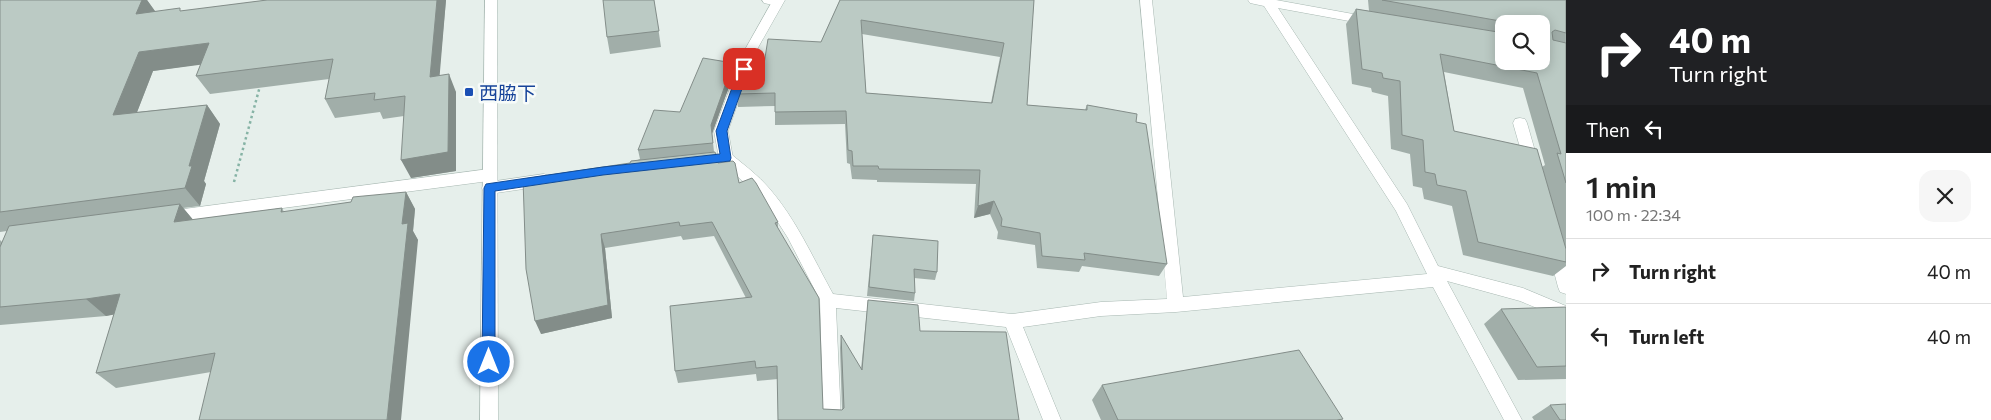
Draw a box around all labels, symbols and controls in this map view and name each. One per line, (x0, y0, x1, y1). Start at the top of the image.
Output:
map controls (1495, 15, 1550, 70)
button: search (1495, 15, 1550, 70)
text: 40 m (1669, 17, 1751, 60)
icon: right (1586, 20, 1651, 85)
pin (723, 48, 765, 90)
icon: arrive (730, 55, 758, 83)
text: Turn right (1669, 60, 1767, 87)
place label: 西脇下 (479, 81, 536, 104)
marker: 西脇下 (463, 86, 475, 98)
icon: left (1640, 115, 1668, 143)
text: Then (1586, 118, 1630, 141)
text: 1 min (1586, 167, 1657, 204)
button: close (1919, 170, 1971, 222)
text: 100 m · 22:34 (1586, 205, 1681, 224)
icon: right (1586, 257, 1614, 285)
text: Turn right (1629, 260, 1716, 283)
text: 40 m (1927, 260, 1971, 283)
icon: left (1586, 322, 1614, 350)
text: Turn left (1629, 325, 1704, 348)
text: 40 m (1927, 325, 1971, 348)
position arrow (462, 335, 514, 387)

